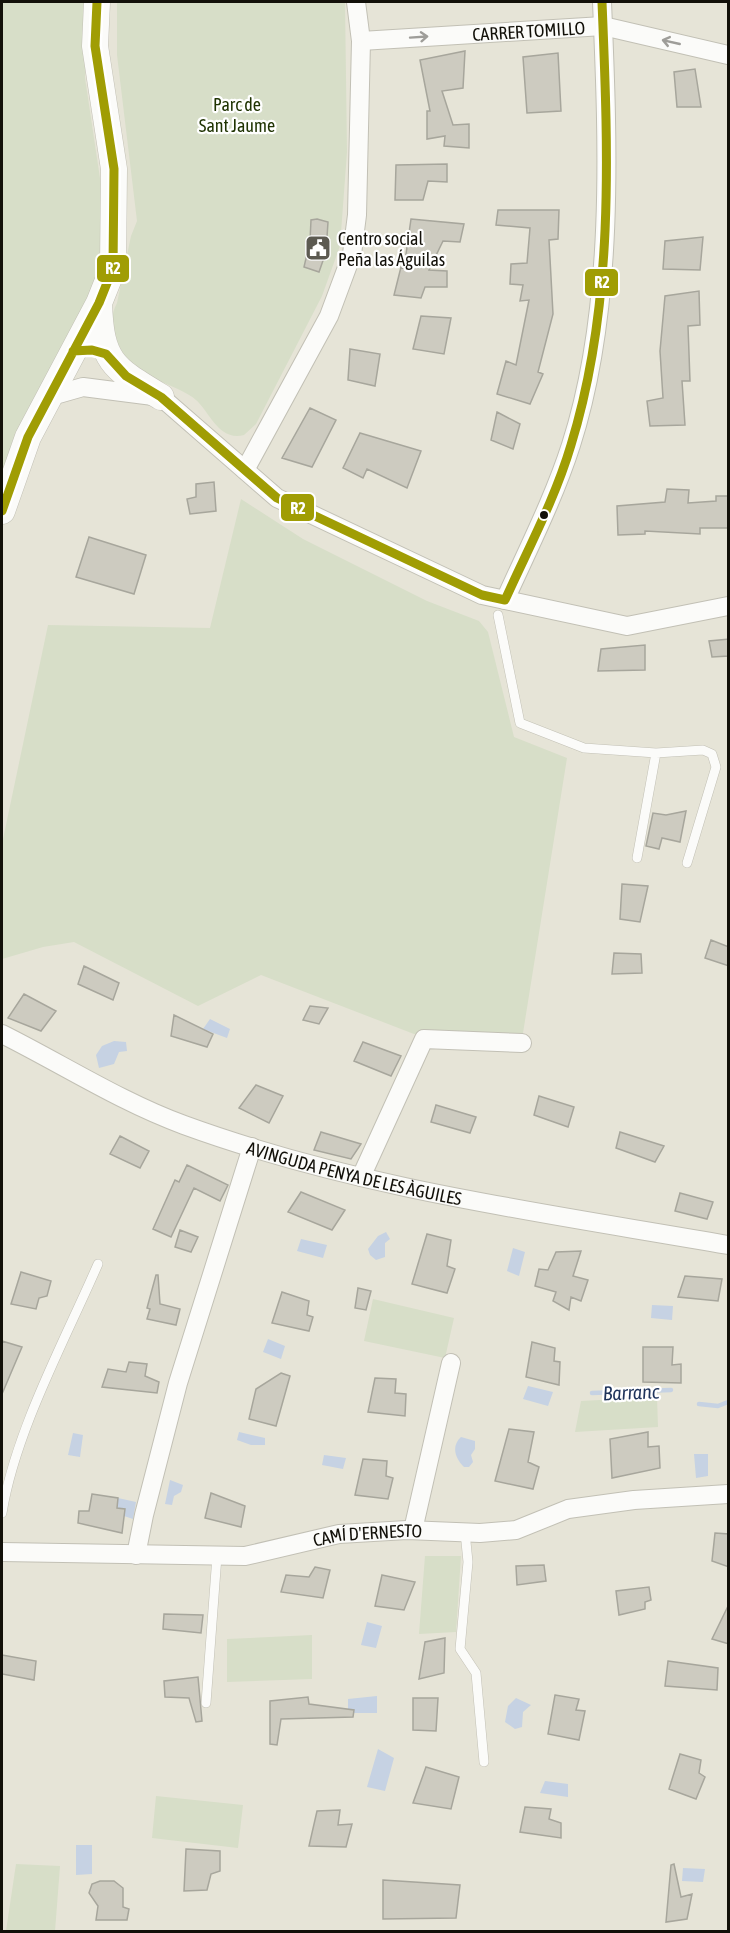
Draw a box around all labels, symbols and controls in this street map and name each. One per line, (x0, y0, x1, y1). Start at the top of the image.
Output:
street label: CARRER TOMILLO (472, 17, 586, 45)
one-way arrow (409, 32, 429, 43)
one-way arrow (662, 35, 681, 47)
park label: Parc de Sant Jaume (199, 94, 275, 136)
place label: Centro social Peña las Águilas (338, 228, 445, 270)
public building icon: Centro social Peña las Águilas (303, 233, 333, 263)
line badge: R2 (96, 254, 130, 283)
text: R2 (105, 259, 121, 277)
line badge: R2 (584, 268, 619, 297)
text: R2 (594, 273, 610, 291)
line badge: R2 (280, 493, 315, 522)
text: R2 (290, 499, 306, 517)
unlabelled marker (538, 509, 550, 521)
street label: AVINGUDA PENYA DE LES ÀGUILES (245, 1136, 464, 1209)
water label: Barranc (602, 1380, 660, 1404)
street label: CAMÍ D'ERNESTO (311, 1519, 423, 1550)

